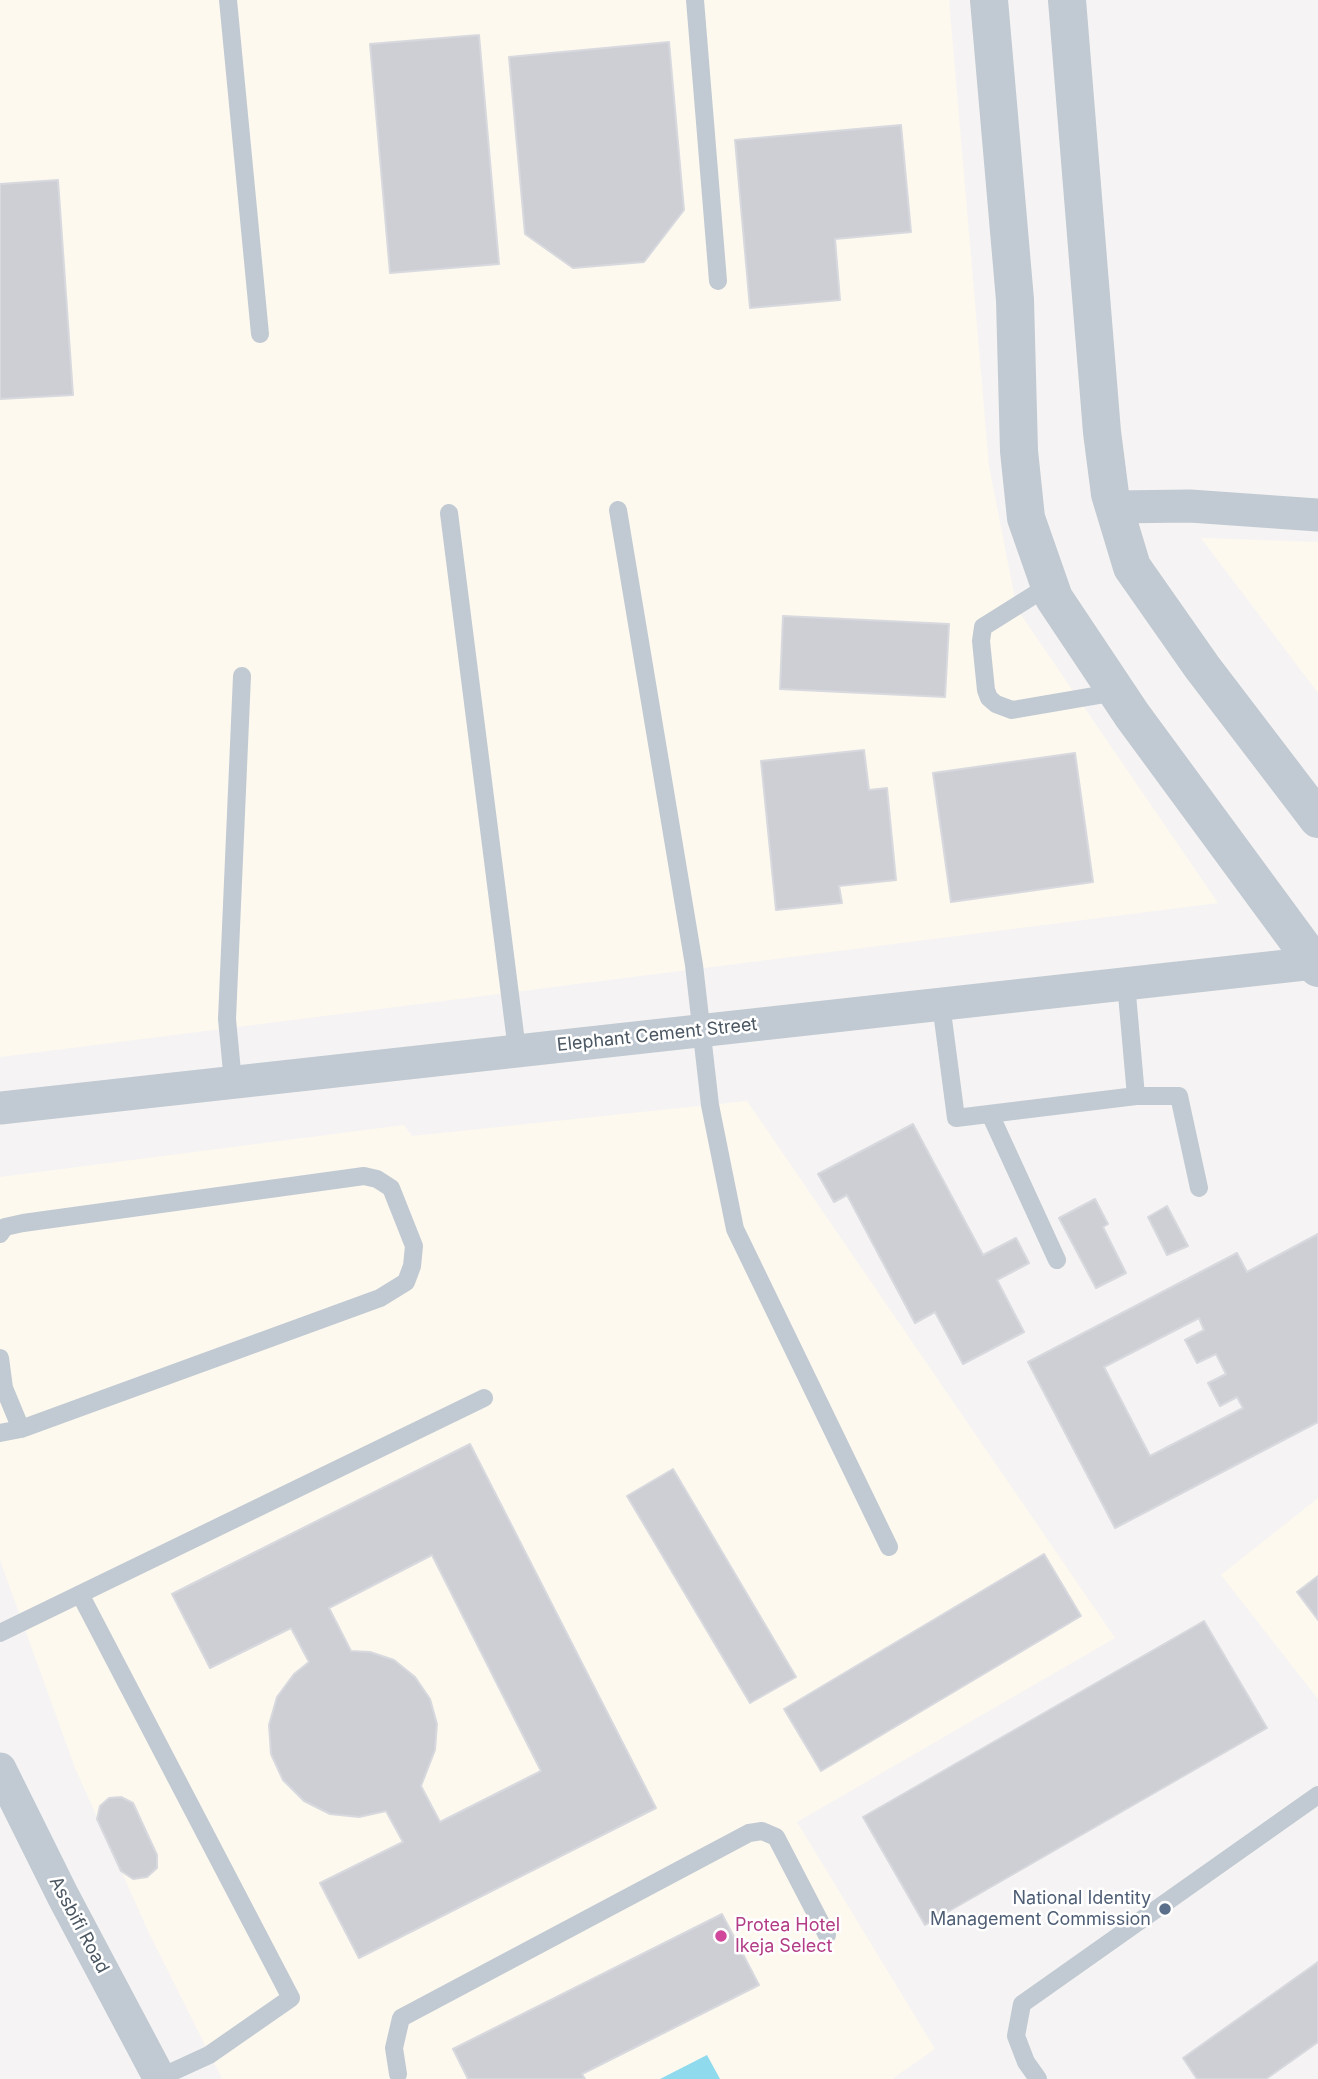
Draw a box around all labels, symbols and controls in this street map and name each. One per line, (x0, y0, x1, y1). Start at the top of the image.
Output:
street label: Elephant Cement Street (556, 1014, 758, 1056)
street label: Assbifi Road (45, 1873, 113, 1977)
place label: National Identity Management Commission (930, 1888, 1151, 1930)
marker: National Identity Management Commission (1157, 1901, 1173, 1917)
place label: Protea Hotel Ikeja Select (735, 1915, 840, 1958)
marker: Protea Hotel Ikeja Select (713, 1928, 729, 1944)

